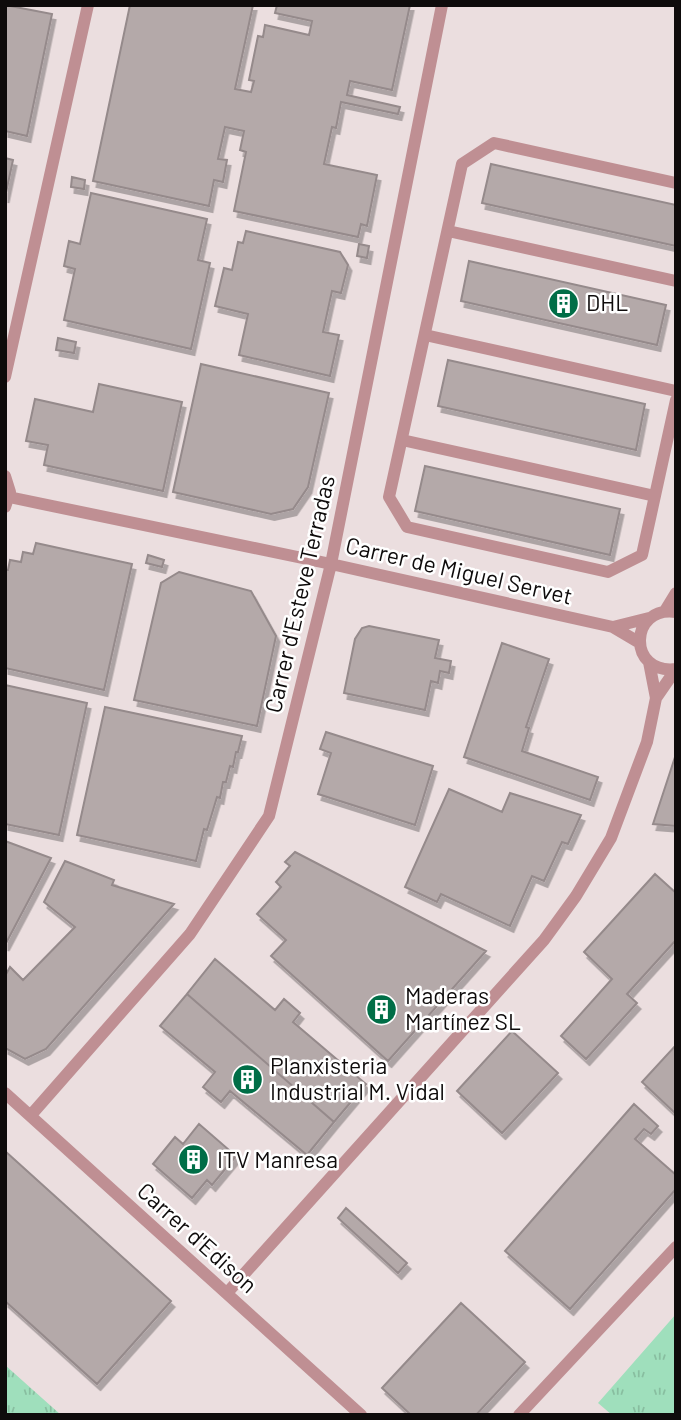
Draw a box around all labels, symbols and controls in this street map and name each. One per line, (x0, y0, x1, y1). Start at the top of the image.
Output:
building icon: DHL (546, 286, 580, 320)
place label: DHL (586, 288, 628, 316)
street label: Carrer d'Esteve Terradas (258, 472, 340, 715)
street label: Carrer de Miguel Servet (343, 530, 575, 610)
place label: Maderas Martínez SL (405, 981, 521, 1035)
building icon: Maderas Martínez SL (365, 992, 399, 1026)
place label: Planxisteria Industrial M. Vidal (270, 1051, 445, 1105)
building icon: Planxisteria Industrial M. Vidal (230, 1062, 264, 1096)
building icon: ITV Manresa (177, 1143, 211, 1177)
place label: ITV Manresa (217, 1145, 338, 1173)
street label: Carrer d'Edison (132, 1176, 263, 1298)

